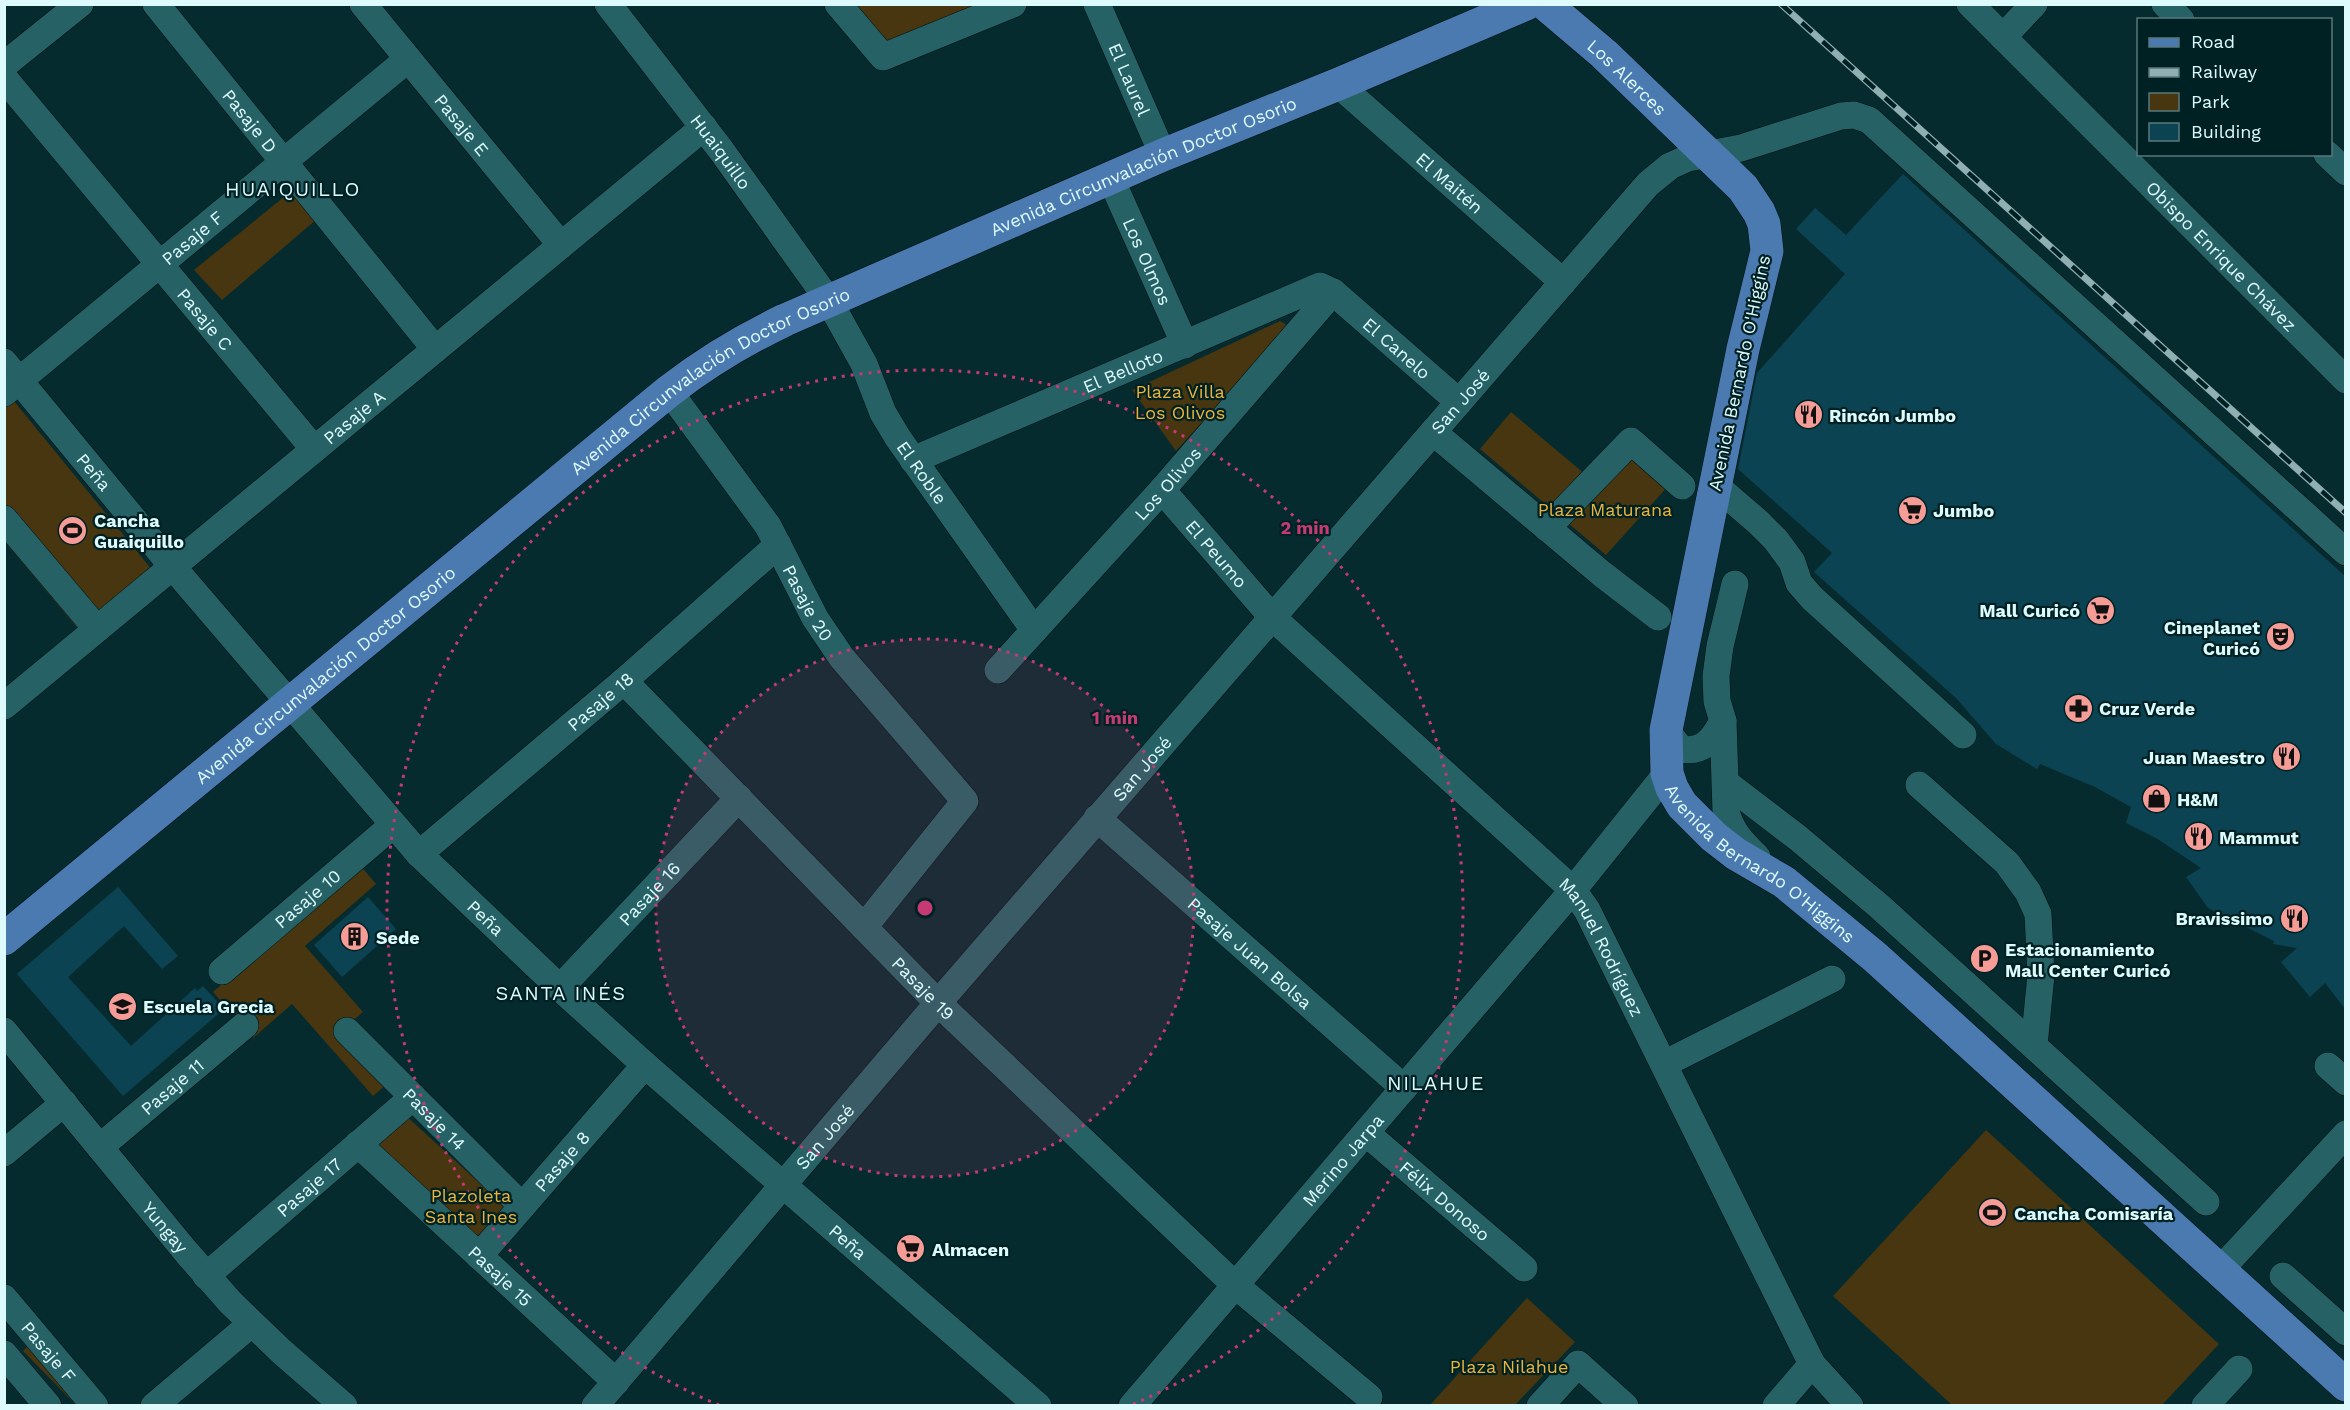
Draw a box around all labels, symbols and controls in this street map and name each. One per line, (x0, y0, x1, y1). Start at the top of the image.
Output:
legend (2137, 18, 2332, 156)
text: Road (2191, 31, 2235, 52)
street label: Los Alerces (1584, 34, 1671, 119)
street label: El Laurel (1105, 39, 1155, 119)
text: Railway (2191, 61, 2258, 82)
street label: Pasaje D (219, 85, 282, 156)
street label: Pasaje E (431, 89, 494, 160)
text: Park (2191, 91, 2230, 112)
street label: Avenida Circunvalación Doctor Osorio (987, 92, 1299, 240)
street label: Huaiquillo (687, 110, 756, 193)
text: Building (2191, 121, 2261, 142)
street label: El Maitén (1412, 148, 1488, 218)
street label: Obispo Enrique Chávez (2142, 176, 2301, 335)
district label: HUAIQUILLO (225, 177, 361, 201)
street label: Pasaje F (157, 206, 227, 269)
street label: Los Olmos (1119, 214, 1176, 308)
street label: Avenida Bernardo O'Higgins (1704, 253, 1774, 493)
street label: Avenida Circunvalación Doctor Osorio (566, 283, 853, 479)
street label: Pasaje C (173, 284, 237, 354)
street label: El Canelo (1359, 313, 1435, 383)
street label: El Belloto (1080, 344, 1166, 397)
street label: San José (1426, 364, 1494, 438)
park label: Plaza Villa Los Olivos (1135, 381, 1225, 423)
street label: Pasaje A (319, 385, 389, 448)
restaurant icon: Rincón Jumbo (1792, 399, 1824, 431)
place label: Rincón Jumbo (1829, 405, 1956, 426)
street label: El Roble (893, 437, 952, 508)
street label: Los Olivos (1130, 442, 1205, 524)
street label: Peña (73, 449, 116, 495)
supermarket icon: Jumbo (1896, 494, 1928, 526)
park label: Plaza Maturana (1538, 499, 1672, 520)
place label: Jumbo (1933, 500, 1994, 521)
place label: Cancha Guaiquillo (94, 510, 184, 552)
sports icon: Cancha Guaiquillo (57, 514, 89, 546)
street label: El Peumo (1182, 515, 1252, 592)
text: 2 min (1280, 517, 1330, 538)
street label: Avenida Circunvalación Doctor Osorio (191, 561, 459, 788)
street label: Pasaje 20 (779, 561, 838, 645)
supermarket icon: Mall Curicó (2085, 594, 2117, 626)
place label: Mall Curicó (1979, 600, 2080, 621)
place label: Cineplanet Curicó (2164, 617, 2260, 659)
theatre icon: Cineplanet Curicó (2265, 621, 2297, 653)
street label: Pasaje 18 (563, 667, 638, 735)
pharmacy icon: Cruz Verde (2062, 692, 2094, 724)
place label: Cruz Verde (2099, 698, 2195, 719)
text: 1 min (1092, 707, 1138, 728)
street label: San José (1108, 731, 1175, 805)
restaurant icon: Juan Maestro (2270, 741, 2302, 773)
place label: Juan Maestro (2143, 747, 2265, 768)
street label: Avenida Bernardo O'Higgins (1661, 780, 1859, 947)
shop icon: H&M (2140, 783, 2172, 815)
place label: H&M (2177, 789, 2218, 810)
restaurant icon: Mammut (2182, 821, 2214, 853)
place label: Mammut (2219, 827, 2299, 848)
street label: Pasaje 16 (614, 857, 684, 930)
street label: Pasaje 10 (270, 864, 344, 932)
street label: Manuel Rodríguez (1555, 873, 1648, 1020)
street label: Pasaje Juan Bolsa (1184, 893, 1317, 1013)
street label: Peña (463, 895, 509, 940)
centre of rings (915, 898, 935, 918)
restaurant icon: Bravissimo (2278, 902, 2310, 934)
place label: Bravissimo (2176, 908, 2273, 929)
building icon: Sede (339, 921, 371, 953)
place label: Sede (376, 927, 420, 948)
place label: Estacionamiento Mall Center Curicó (2005, 939, 2171, 981)
parking icon: Estacionamiento Mall Center Curicó (1968, 943, 2000, 975)
street label: Pasaje 19 (888, 952, 959, 1024)
district label: SANTA INÉS (495, 981, 627, 1005)
school or university icon: Escuela Grecia (106, 990, 138, 1022)
place label: Escuela Grecia (143, 996, 275, 1017)
street label: Pasaje 11 (136, 1054, 208, 1119)
district label: NILAHUE (1387, 1071, 1485, 1095)
street label: Pasaje 14 (399, 1083, 470, 1154)
street label: San José (791, 1099, 858, 1173)
street label: Merino Jarpa (1297, 1109, 1388, 1210)
street label: Pasaje 8 (530, 1126, 594, 1195)
street label: Pasaje 17 (272, 1153, 346, 1221)
street label: Félix Donoso (1396, 1156, 1495, 1245)
park label: Plazoleta Santa Ines (425, 1185, 517, 1227)
street label: Yungay (138, 1197, 193, 1257)
sports icon: Cancha Comisaría (1977, 1197, 2009, 1229)
place label: Cancha Comisaría (2014, 1203, 2174, 1224)
street label: Peña (825, 1219, 871, 1263)
supermarket icon: Almacen (895, 1233, 927, 1265)
place label: Almacen (932, 1239, 1009, 1260)
street label: Pasaje 15 (464, 1241, 537, 1310)
street label: Pasaje F (17, 1317, 81, 1386)
park label: Plaza Nilahue (1450, 1356, 1568, 1377)

